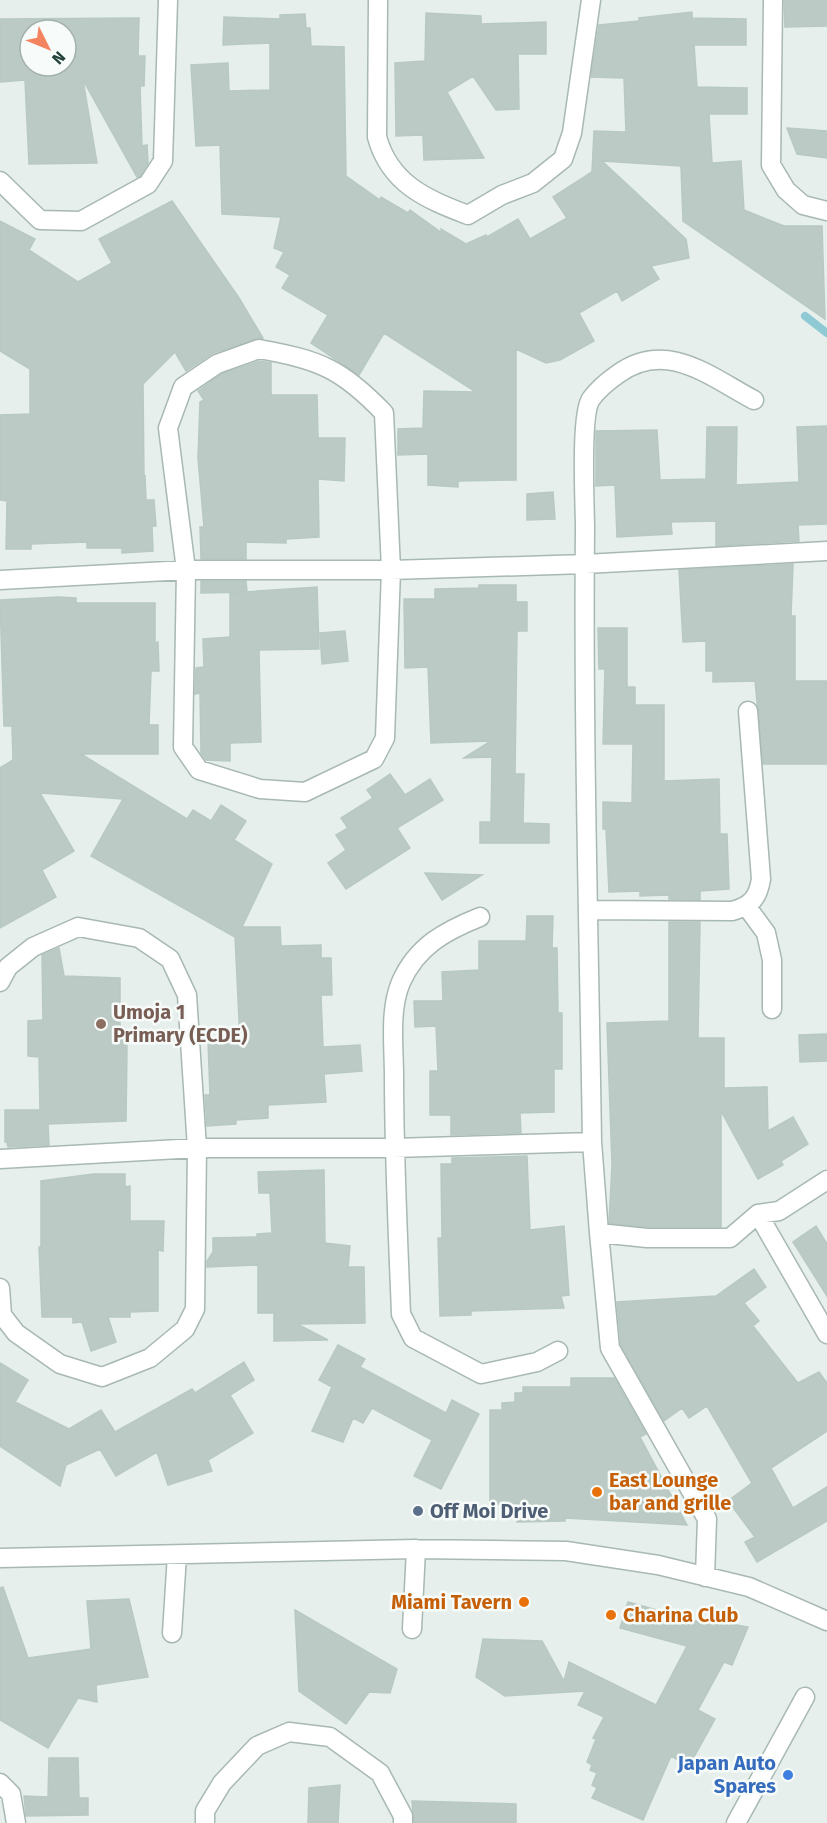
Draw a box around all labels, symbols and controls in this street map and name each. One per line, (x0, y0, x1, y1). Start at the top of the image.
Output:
north arrow (18, 18, 78, 78)
text: N (48, 48, 69, 68)
place label: Umoja 1 Primary (ECDE) (113, 1000, 248, 1047)
marker: Umoja 1 Primary (ECDE) (94, 1017, 108, 1031)
place label: East Lounge bar and grille (609, 1468, 731, 1515)
marker: East Lounge bar and grille (590, 1485, 604, 1499)
place label: Off Moi Drive (430, 1499, 548, 1523)
marker: Off Moi Drive (411, 1504, 425, 1518)
place label: Miami Tavern (391, 1590, 512, 1614)
marker: Miami Tavern (517, 1595, 531, 1609)
place label: Charina Club (623, 1603, 738, 1627)
marker: Charina Club (604, 1608, 618, 1622)
place label: Japan Auto Spares (676, 1751, 776, 1798)
marker: Japan Auto Spares (781, 1768, 795, 1782)

